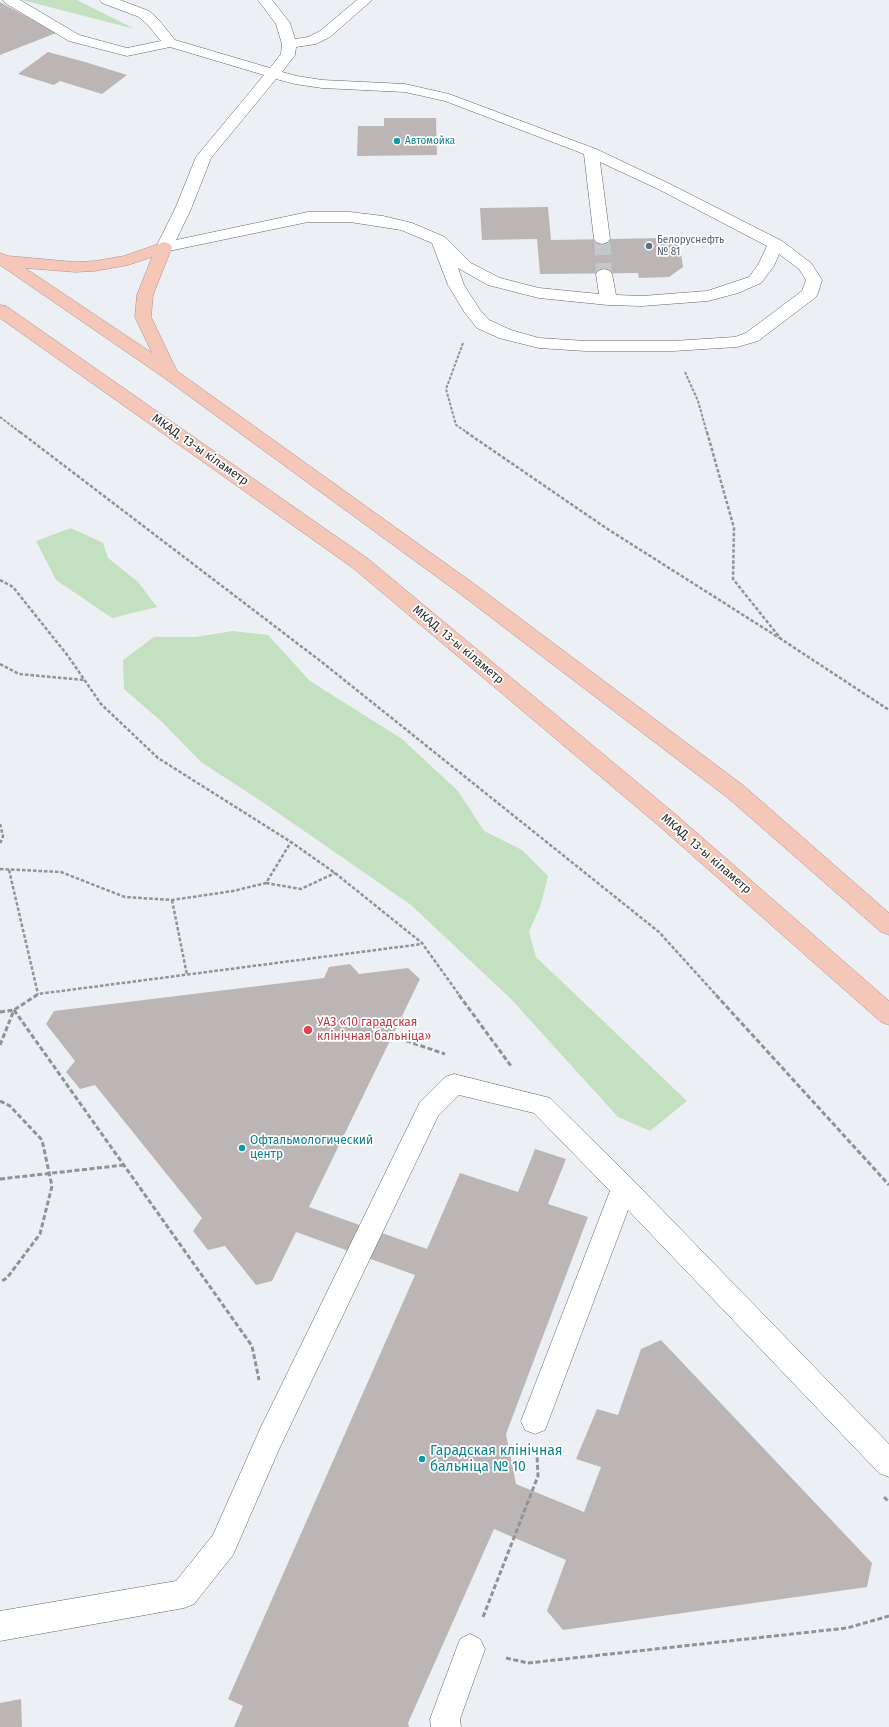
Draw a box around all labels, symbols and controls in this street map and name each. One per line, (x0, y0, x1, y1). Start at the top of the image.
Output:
place label: Автомойка (405, 135, 455, 147)
marker: Автомойка (392, 136, 402, 146)
place label: Белоруснефть № 81 (657, 234, 724, 258)
marker: Белоруснефть № 81 (644, 241, 654, 251)
street label: МКАД, 13-ы кіламетр (149, 411, 251, 489)
street label: МКАД, 13-ы кіламетр (409, 603, 507, 687)
street label: МКАД, 13-ы кіламетр (658, 811, 754, 897)
place label: УАЗ «10 гарадская клінічная бальніца» (317, 1016, 431, 1044)
marker: УАЗ «10 гарадская клінічная бальніца» (302, 1024, 314, 1036)
place label: Офтальмологический центр (250, 1134, 373, 1162)
marker: Офтальмологический центр (237, 1143, 247, 1153)
place label: Гарадская клінічная бальніца № 10 (430, 1443, 563, 1476)
marker: Гарадская клінічная бальніца № 10 (417, 1454, 427, 1464)

